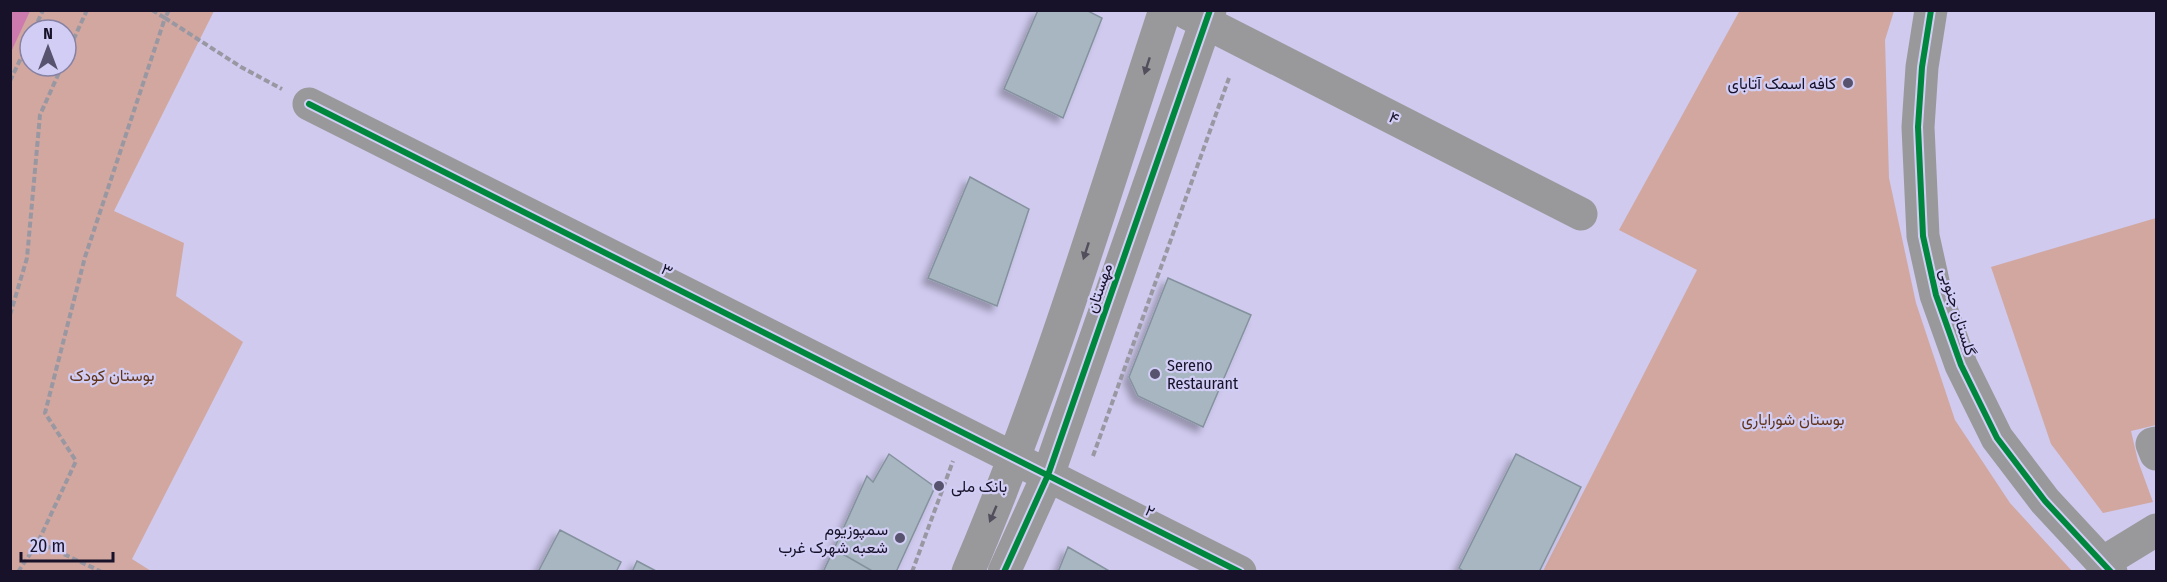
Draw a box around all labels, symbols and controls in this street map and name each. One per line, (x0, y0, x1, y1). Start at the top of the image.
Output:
north arrow (18, 18, 78, 78)
text: N (43, 24, 53, 43)
one-way arrow (1142, 57, 1151, 75)
place label: کافه اسمک آتابای (1728, 74, 1836, 94)
marker: کافه اسمک آتابای (1841, 76, 1855, 90)
street label: ۴ (1386, 107, 1402, 129)
one-way arrow (1080, 242, 1090, 260)
street label: ۳ (658, 259, 676, 281)
street label: مهستان (1082, 261, 1117, 316)
street label: گلستان جنوبی (1935, 266, 1980, 358)
place label: Sereno Restaurant (1167, 356, 1239, 393)
park label: بوستان کودک (69, 366, 155, 386)
marker: Sereno Restaurant (1148, 367, 1162, 381)
park label: بوستان شورایاری (1741, 410, 1845, 430)
place label: بانک ملی (951, 477, 1007, 497)
marker: بانک ملی (932, 479, 946, 493)
street label: ۲ (1142, 501, 1158, 521)
one-way arrow (988, 505, 997, 523)
place label: سمپوزیوم شعبه شهرک غرب (778, 520, 888, 558)
scale bar (21, 525, 112, 563)
marker: سمپوزیوم شعبه شهرک غرب (893, 531, 907, 545)
text: 20 m (30, 535, 65, 557)

